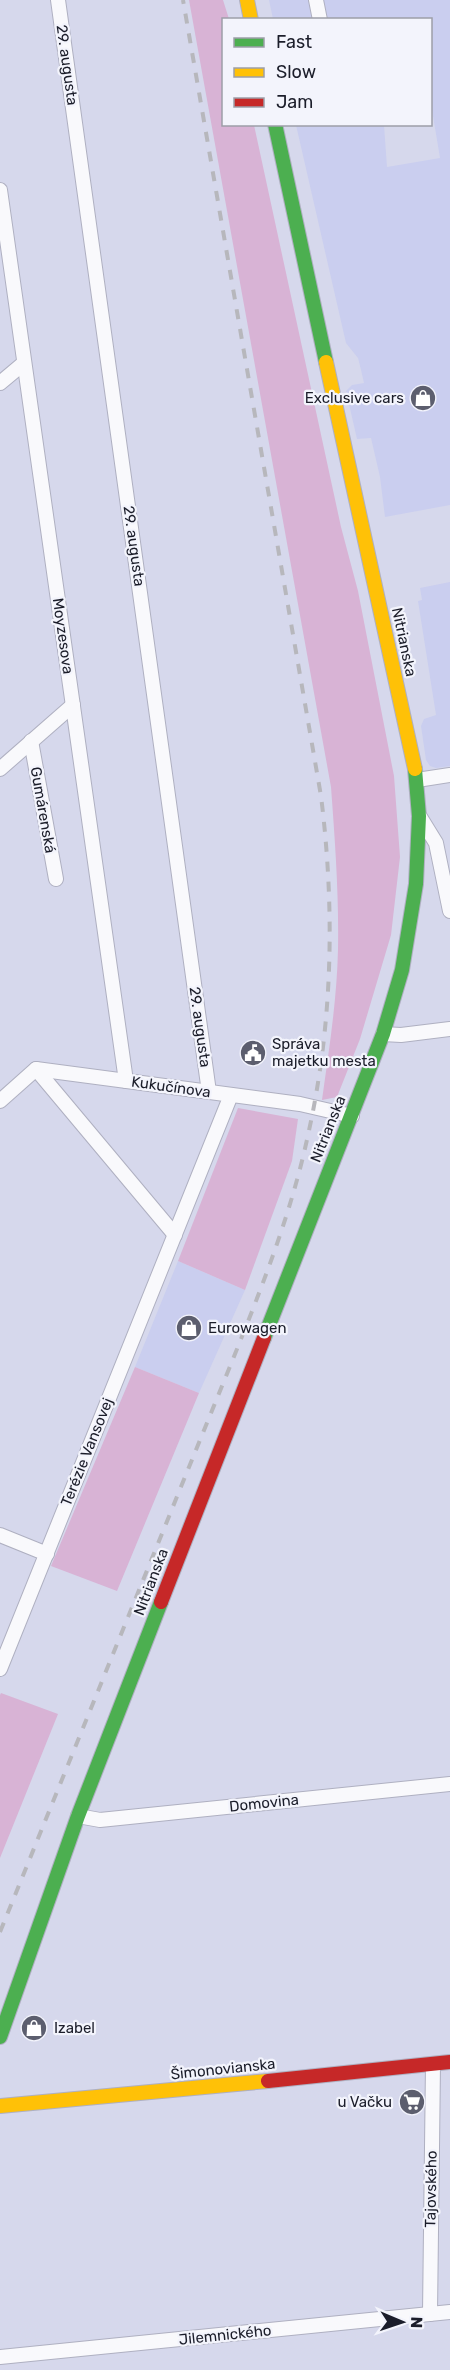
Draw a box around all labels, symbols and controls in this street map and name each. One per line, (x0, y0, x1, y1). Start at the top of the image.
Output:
legend (222, 18, 432, 126)
street label: 29. augusta (52, 24, 82, 106)
text: Fast (276, 31, 312, 53)
text: Slow (276, 61, 316, 83)
text: Jam (276, 91, 313, 113)
shop icon: Exclusive cars (408, 383, 438, 413)
place label: Exclusive cars (305, 389, 404, 407)
street label: 29. augusta (119, 505, 149, 587)
street label: Moyzesova (49, 597, 77, 675)
street label: Nitrianska (388, 606, 420, 678)
street label: Gumárenská (27, 765, 59, 855)
street label: 29. augusta (185, 986, 215, 1068)
place label: Správa majetku mesta (272, 1035, 376, 1070)
public building icon: Správa majetku mesta (238, 1038, 268, 1068)
street label: Kukučínova (130, 1073, 212, 1101)
street label: Nitrianska (307, 1093, 349, 1165)
shop icon: Eurowagen (174, 1313, 204, 1343)
place label: Eurowagen (208, 1319, 287, 1337)
street label: Terézie Vansovej (57, 1395, 117, 1509)
street label: Nitrianska (130, 1546, 172, 1618)
street label: Domovina (228, 1790, 300, 1816)
shop icon: Izabel (19, 2013, 49, 2043)
place label: Izabel (54, 2019, 95, 2037)
street label: Šimonovianska (170, 2055, 276, 2083)
supermarket icon: u Vačku (397, 2087, 427, 2117)
place label: u Vačku (337, 2093, 392, 2111)
street label: Tajovského (421, 2150, 441, 2228)
north arrow (372, 2292, 432, 2352)
text: N (407, 2316, 426, 2329)
street label: Jilemnického (178, 2321, 272, 2349)

